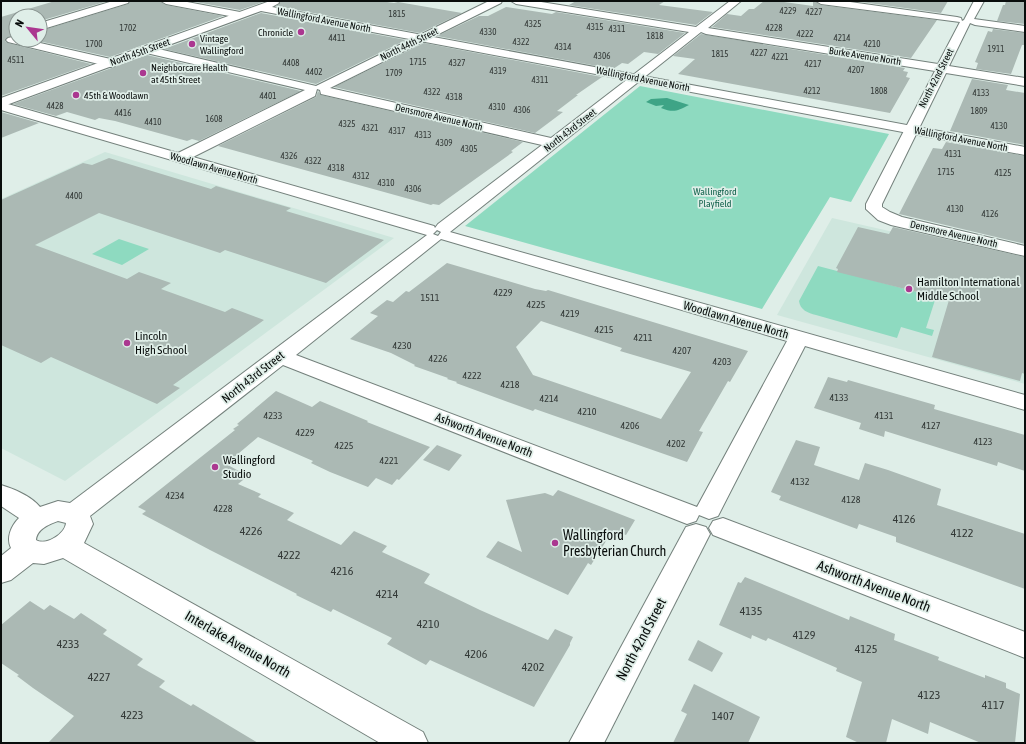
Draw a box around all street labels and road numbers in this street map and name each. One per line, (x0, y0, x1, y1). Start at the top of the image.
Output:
street label: Wallingford Avenue North (276, 6, 372, 34)
street label: North 44th Street (378, 25, 440, 63)
street label: North 45th Street (109, 36, 172, 68)
street label: Burke Avenue North (828, 45, 902, 67)
street label: North 42nd Street (916, 47, 956, 109)
street label: Wallingford Avenue North (595, 65, 691, 93)
street label: Densmore Avenue North (394, 102, 484, 132)
street label: North 43rd Street (542, 106, 598, 154)
street label: Wallingford Avenue North (913, 125, 1009, 153)
street label: Woodlawn Avenue North (169, 150, 259, 186)
street label: Densmore Avenue North (909, 219, 999, 249)
street label: Woodlawn Avenue North (682, 298, 790, 342)
street label: North 43rd Street (219, 348, 287, 406)
street label: Ashworth Avenue North (433, 410, 535, 460)
street label: Ashworth Avenue North (815, 557, 933, 615)
street label: North 42nd Street (613, 595, 669, 683)
street label: Interlake Avenue North (182, 607, 294, 681)

